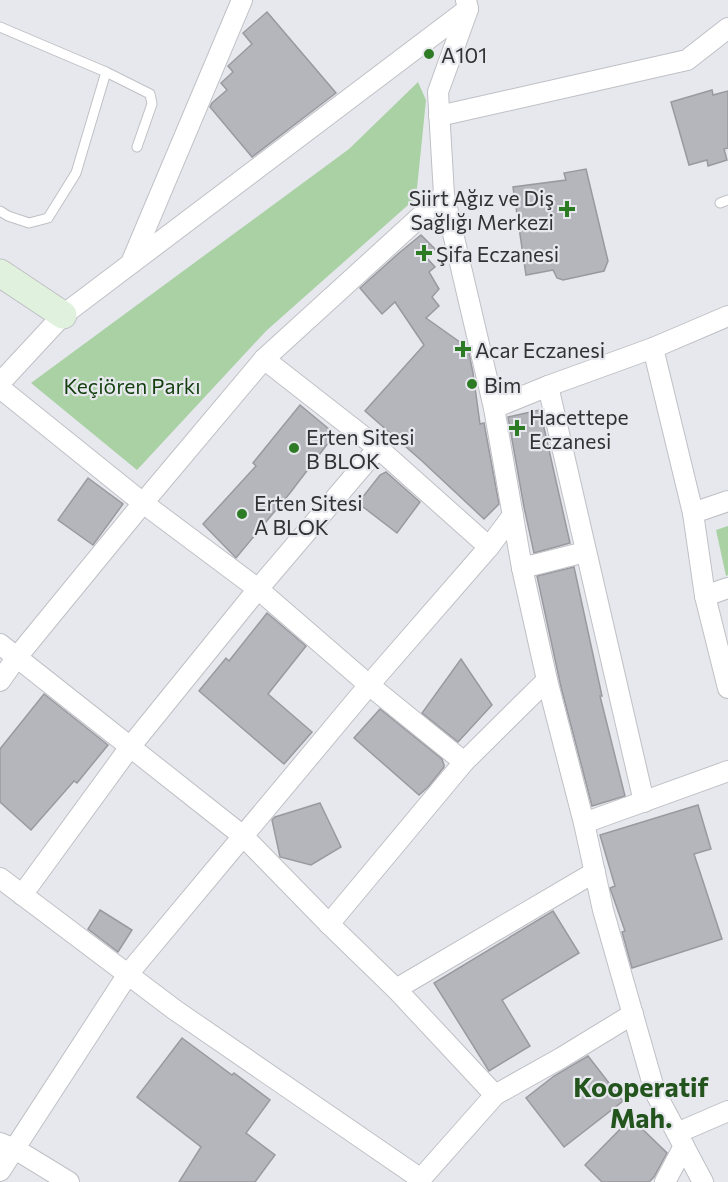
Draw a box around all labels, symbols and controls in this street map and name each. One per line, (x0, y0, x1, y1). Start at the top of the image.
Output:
place label: A101 (441, 42, 487, 67)
marker: A101 (422, 47, 436, 61)
place label: Siirt Ağız ve Diş Sağlığı Merkezi (409, 185, 554, 234)
marker: Siirt Ağız ve Diş Sağlığı Merkezi (558, 200, 576, 218)
place label: Şifa Eczanesi (436, 241, 559, 266)
marker: Şifa Eczanesi (417, 246, 431, 260)
place label: Acar Eczanesi (475, 337, 605, 362)
marker: Acar Eczanesi (456, 342, 470, 356)
place label: Bim (484, 372, 521, 397)
park label: Keçiören Parkı (63, 373, 201, 398)
marker: Bim (465, 377, 479, 391)
place label: Hacettepe Eczanesi (529, 404, 629, 453)
marker: Hacettepe Eczanesi (510, 421, 524, 435)
place label: Erten Sitesi B BLOK (306, 424, 415, 473)
marker: Erten Sitesi B BLOK (287, 441, 301, 455)
place label: Erten Sitesi A BLOK (254, 490, 363, 539)
marker: Erten Sitesi A BLOK (235, 507, 249, 521)
district label: Kooperatif Mah. (573, 1070, 710, 1134)

